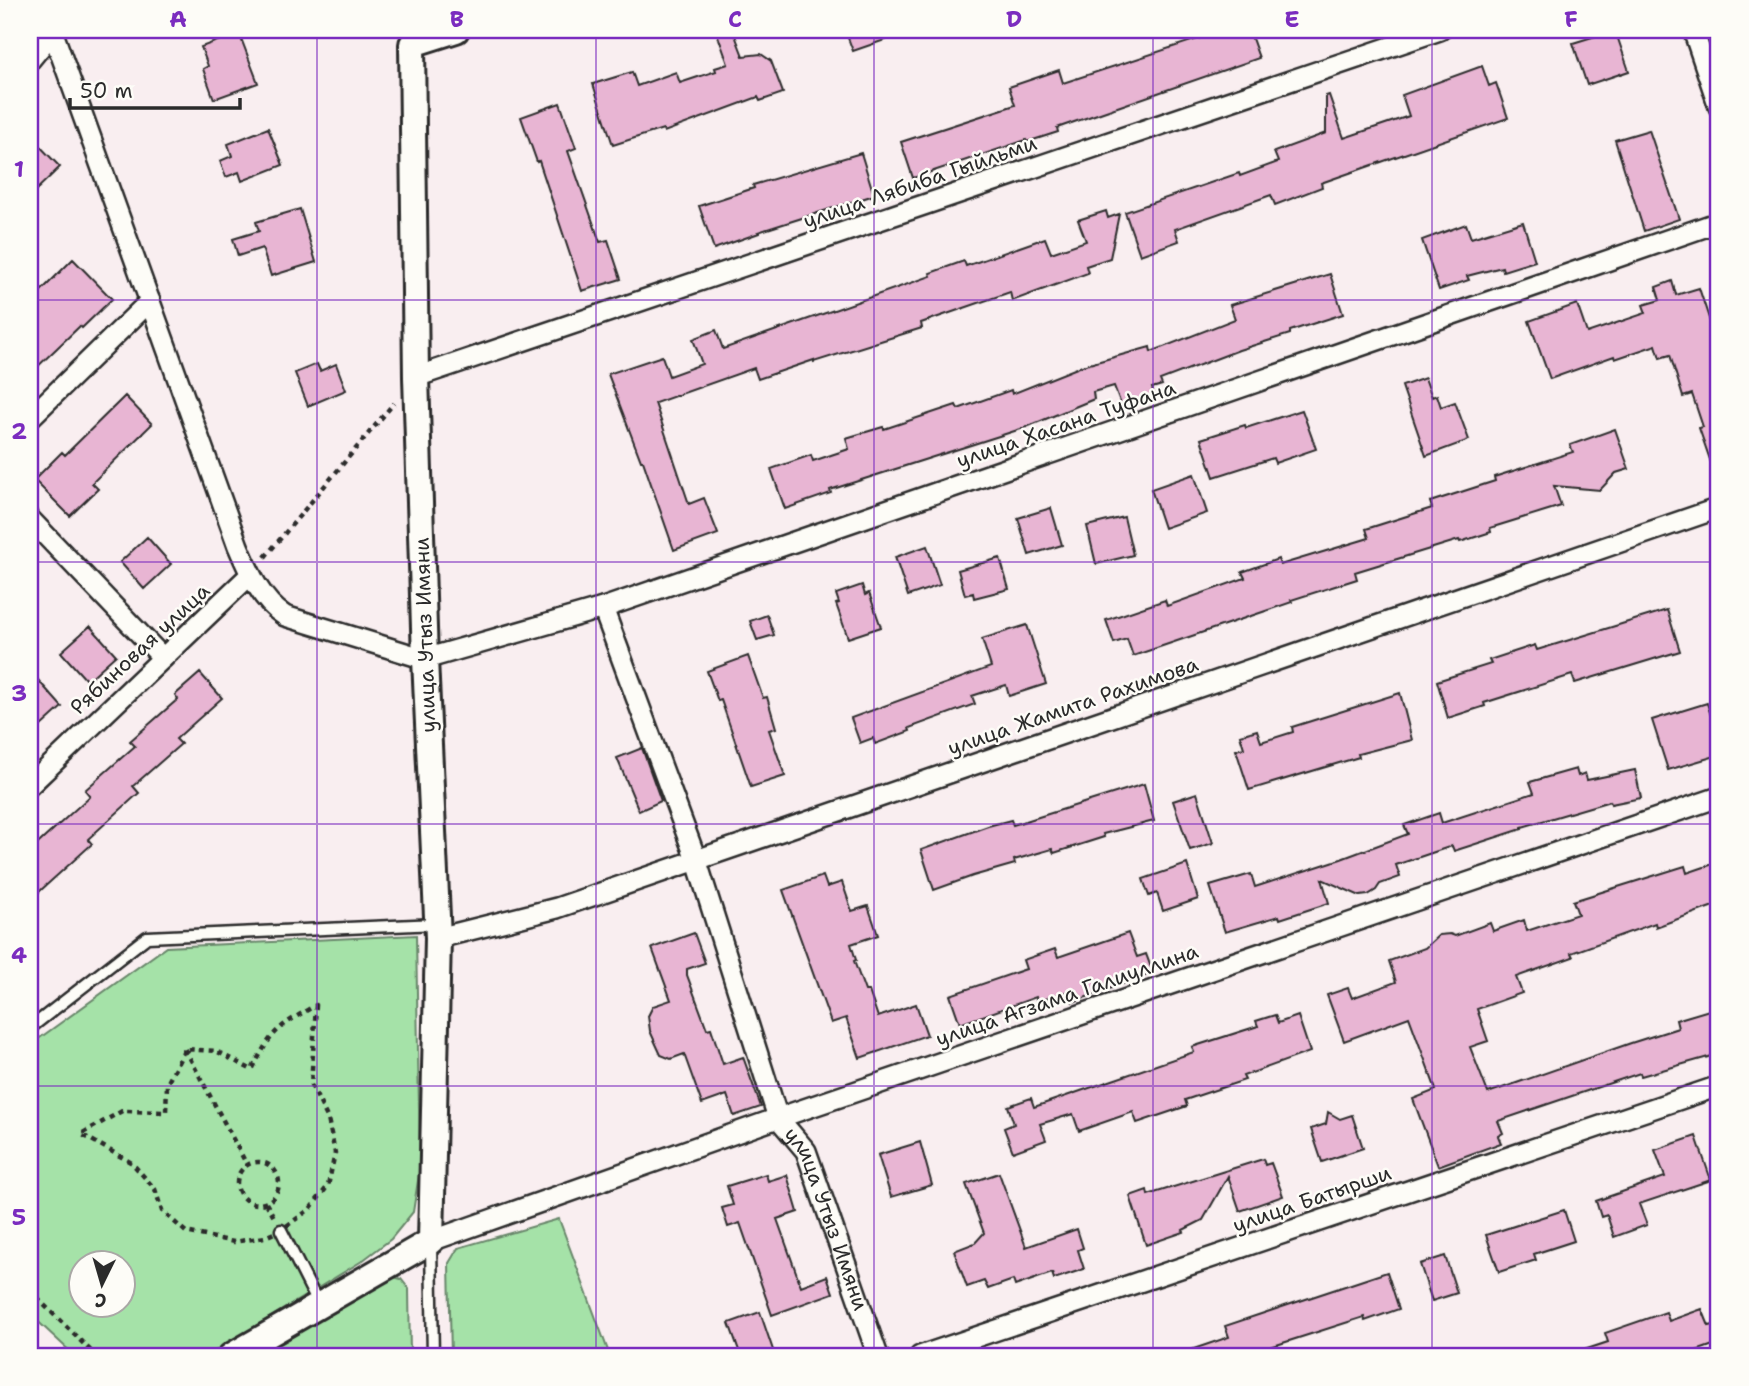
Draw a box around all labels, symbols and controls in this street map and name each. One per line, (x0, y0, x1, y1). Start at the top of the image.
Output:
text: A (169, 4, 187, 34)
text: B (450, 4, 464, 34)
text: C (728, 4, 742, 34)
text: D (1006, 4, 1022, 34)
text: E (1284, 4, 1300, 34)
text: F (1564, 4, 1578, 34)
scale bar (70, 66, 240, 110)
text: 50 m (80, 77, 133, 105)
street label: улица Лябиба Гыйльми (799, 129, 1041, 235)
text: 1 (14, 154, 24, 184)
street label: улица Хасана Туфана (953, 373, 1179, 475)
text: 2 (11, 416, 27, 446)
street label: улица Утыз Имяни (408, 537, 442, 733)
street label: Рябиновая улица (64, 577, 216, 721)
street label: улица Жамита Рахимова (944, 650, 1202, 762)
text: 3 (11, 678, 27, 708)
street label: улица Агзама Галиуллина (932, 937, 1202, 1053)
text: 4 (11, 940, 27, 970)
street label: улица Утыз Имяни (778, 1121, 875, 1315)
street label: улица Батырши (1229, 1159, 1395, 1239)
text: 5 (12, 1202, 26, 1232)
north arrow (66, 1250, 136, 1320)
text: С (94, 1287, 107, 1313)

